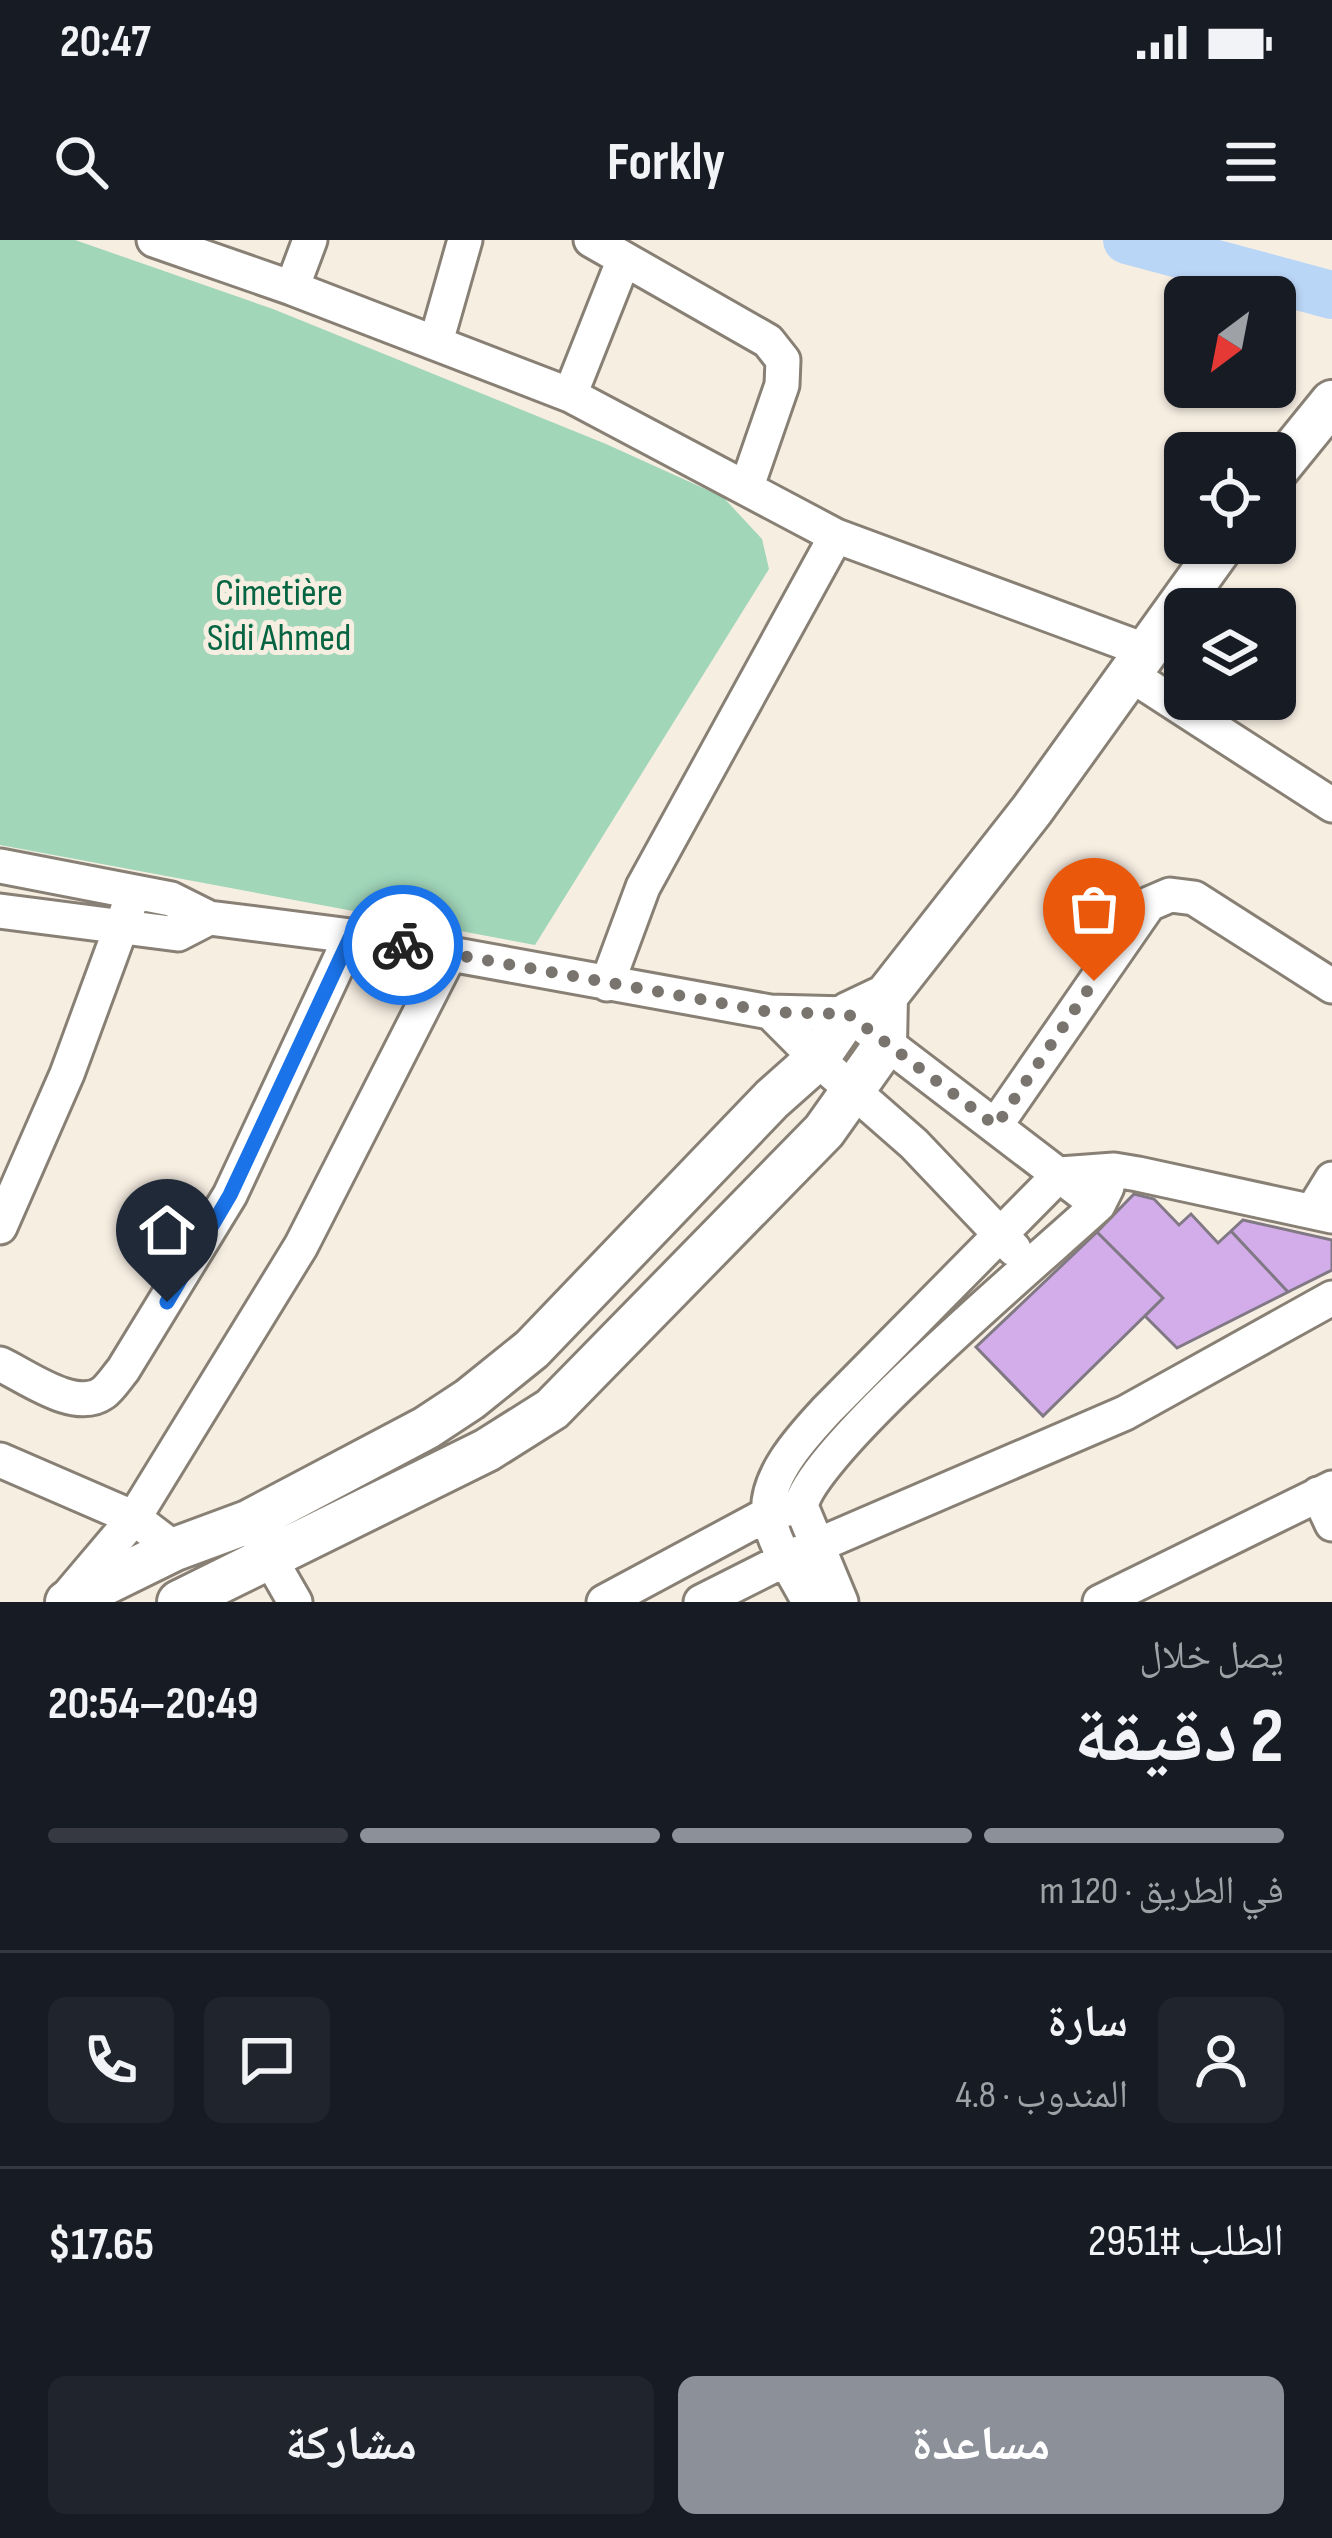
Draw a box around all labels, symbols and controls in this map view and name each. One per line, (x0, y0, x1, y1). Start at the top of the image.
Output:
text: 20:47 (60, 15, 151, 70)
icon: search (48, 129, 114, 195)
icon: menu (1218, 129, 1284, 195)
text: Forkly (607, 130, 725, 195)
north arrow (1164, 276, 1296, 408)
map controls (1164, 276, 1296, 720)
button: locate (1164, 432, 1296, 564)
park label: Cimetière Sidi Ahmed (207, 570, 351, 662)
button: layers (1164, 588, 1296, 720)
pin (1043, 858, 1145, 981)
icon: bag (1061, 876, 1127, 942)
courier (343, 885, 463, 1005)
icon: bike (370, 912, 436, 978)
pin (116, 1179, 218, 1302)
icon: home (134, 1197, 200, 1263)
text: يصل خلال (1139, 1633, 1284, 1680)
text: 20:49–20:54 (48, 1677, 258, 1732)
text: 2 دقيقة (1074, 1691, 1284, 1784)
text: في الطريق · 120 m (1039, 1868, 1284, 1915)
text: سارة (1047, 1995, 1128, 2050)
button: phone (48, 1997, 174, 2123)
button: chat (204, 1997, 330, 2123)
button: person (1158, 1997, 1284, 2123)
text: المندوب · 4.8 (955, 2072, 1128, 2119)
text: الطلب #2951 (1088, 2214, 1284, 2269)
text: $17.65 (48, 2218, 154, 2273)
button: مشاركة (48, 2376, 654, 2514)
button: مساعدة (678, 2376, 1284, 2514)

